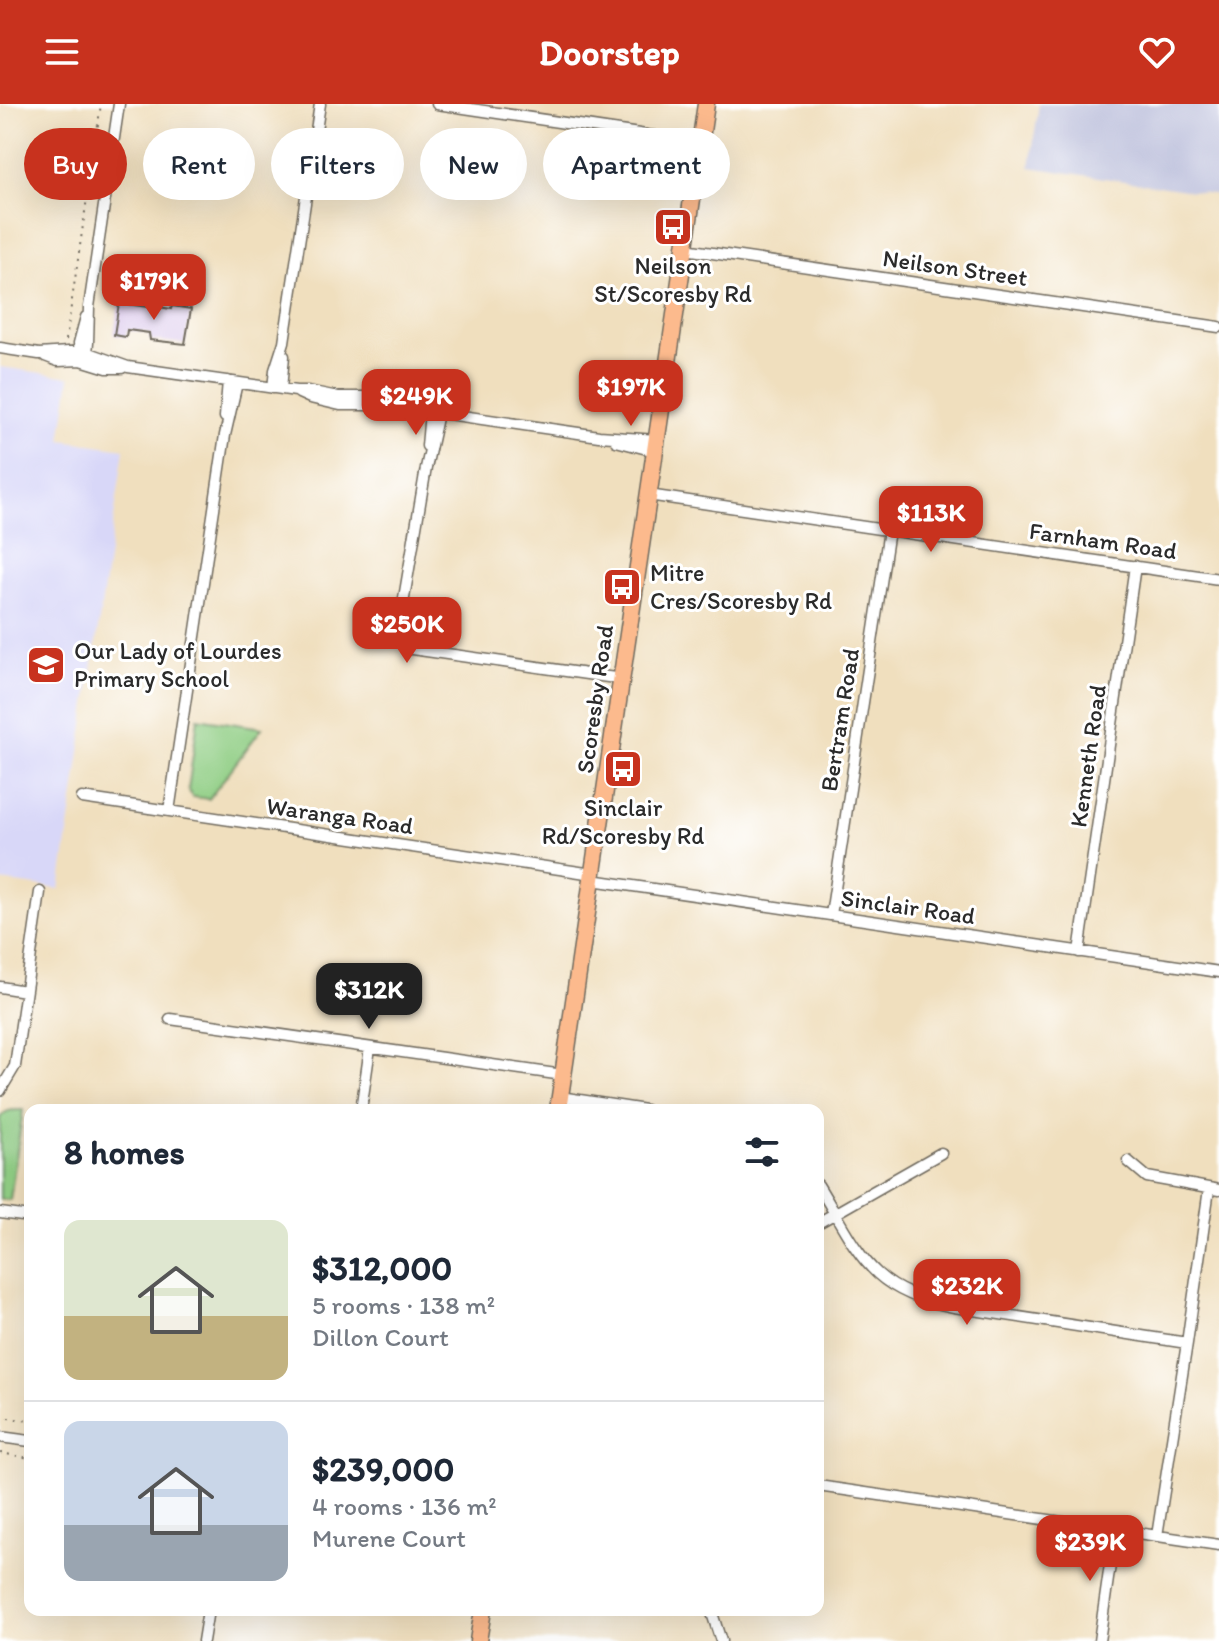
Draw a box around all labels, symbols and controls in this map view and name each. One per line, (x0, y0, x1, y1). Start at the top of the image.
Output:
icon: menu (40, 30, 84, 74)
icon: heart (1135, 30, 1179, 74)
text: Doorstep (539, 31, 680, 74)
chip: Buy (24, 128, 127, 200)
chip: Rent (143, 128, 255, 200)
chip: Filters (271, 128, 404, 200)
chip: New (420, 128, 527, 200)
chip: Apartment (543, 128, 730, 200)
bus stop icon: Neilson St/Scoresby Rd (652, 206, 694, 248)
street label: Neilson Street (881, 243, 1029, 292)
place label: Neilson St/Scoresby Rd (594, 251, 752, 308)
pin: $179K (98, 254, 210, 322)
text: $179K (120, 264, 188, 296)
pin: $197K (575, 360, 687, 428)
pin: $249K (360, 369, 472, 437)
text: $197K (597, 370, 665, 402)
text: $249K (380, 379, 452, 411)
pin: $113K (875, 486, 987, 554)
text: $113K (897, 496, 965, 528)
street label: Farnham Road (1028, 516, 1179, 565)
place label: Mitre Cres/Scoresby Rd (650, 558, 832, 615)
bus stop icon: Mitre Cres/Scoresby Rd (601, 566, 643, 608)
pin: $250K (351, 597, 463, 665)
text: $250K (370, 607, 444, 639)
street label: Scoresby Road (570, 623, 619, 775)
place label: Our Lady of Lourdes Primary School (74, 636, 282, 693)
school or university icon: Our Lady of Lourdes Primary School (25, 644, 67, 686)
street label: Bertram Road (814, 646, 865, 794)
street label: Kenneth Road (1063, 683, 1112, 829)
bus stop icon: Sinclair Rd/Scoresby Rd (602, 748, 644, 790)
street label: Waranga Road (265, 791, 415, 840)
place label: Sinclair Rd/Scoresby Rd (542, 793, 704, 850)
street label: Sinclair Road (839, 883, 977, 930)
pin: $312K (313, 963, 425, 1031)
text: $312K (334, 973, 404, 1005)
icon: filters (740, 1130, 784, 1174)
text: 8 homes (64, 1132, 185, 1173)
text: $312,000 (312, 1248, 452, 1289)
icon: home (128, 1252, 224, 1348)
pin: $232K (911, 1259, 1023, 1327)
text: $232K (931, 1269, 1003, 1301)
text: 5 rooms · 138 m² (312, 1289, 495, 1321)
text: Dillon Court (312, 1321, 449, 1353)
text: $239,000 (312, 1449, 454, 1490)
icon: home (128, 1453, 224, 1549)
text: 4 rooms · 136 m² (312, 1490, 497, 1522)
pin: $239K (1034, 1515, 1146, 1583)
text: Murene Court (312, 1522, 466, 1554)
text: $239K (1054, 1525, 1126, 1557)

